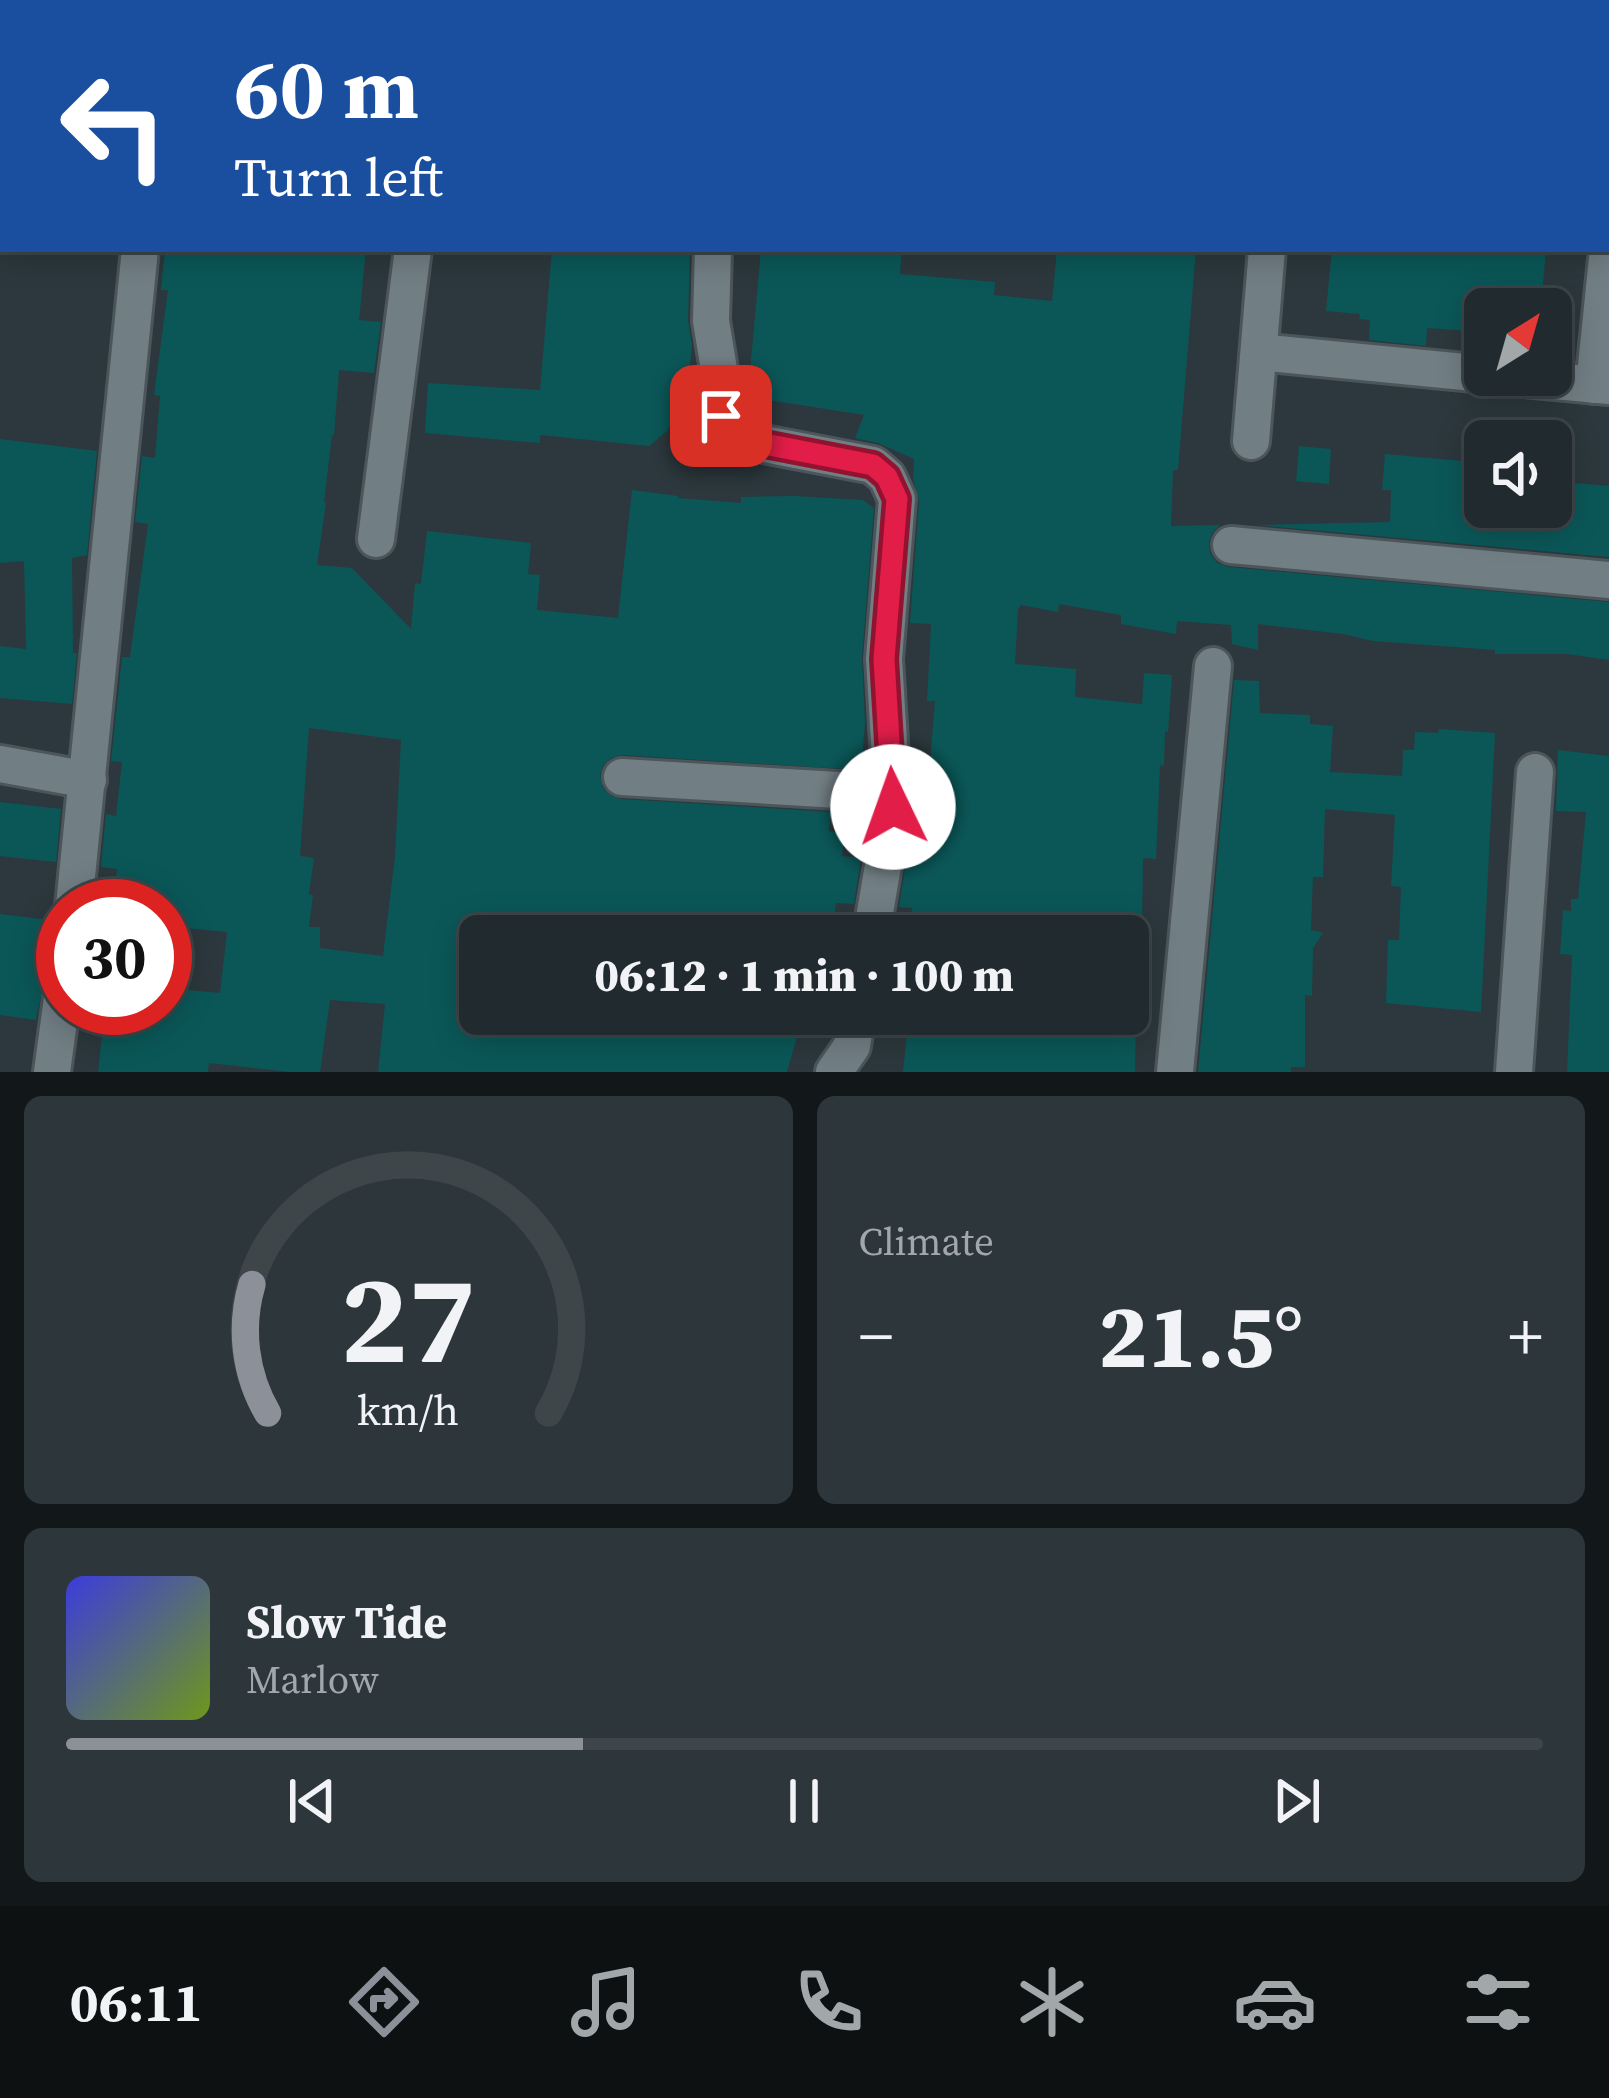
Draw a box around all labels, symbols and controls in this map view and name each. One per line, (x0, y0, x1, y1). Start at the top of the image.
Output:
text: 60 m (234, 31, 419, 146)
icon: left (36, 48, 192, 204)
text: Turn left (234, 140, 443, 214)
north arrow (1464, 288, 1572, 396)
map controls (1464, 288, 1572, 528)
pin (670, 365, 772, 467)
icon: arrive (688, 383, 754, 449)
button: sound (1464, 420, 1572, 528)
position arrow (830, 744, 956, 870)
speed limit sign: 30 (36, 879, 192, 1035)
text: 06:12 · 1 min · 100 m (594, 944, 1014, 1006)
text: Climate (859, 1215, 994, 1268)
text: 27 (341, 1233, 476, 1404)
text: 21.5° (1098, 1274, 1303, 1397)
text: − (859, 1291, 893, 1381)
text: + (1508, 1291, 1543, 1381)
text: km/h (357, 1381, 459, 1439)
text: Slow Tide (246, 1591, 447, 1653)
text: Marlow (246, 1653, 379, 1706)
icon: previous (279, 1768, 345, 1834)
icon: pause (771, 1768, 837, 1834)
icon: next (1264, 1768, 1330, 1834)
icon: directions (342, 1960, 426, 2044)
icon: music (564, 1960, 648, 2044)
icon: phone (787, 1960, 871, 2044)
icon: climate (1010, 1960, 1094, 2044)
icon: car (1233, 1960, 1317, 2044)
icon: filters (1456, 1960, 1540, 2044)
text: 06:11 (69, 1965, 203, 2039)

